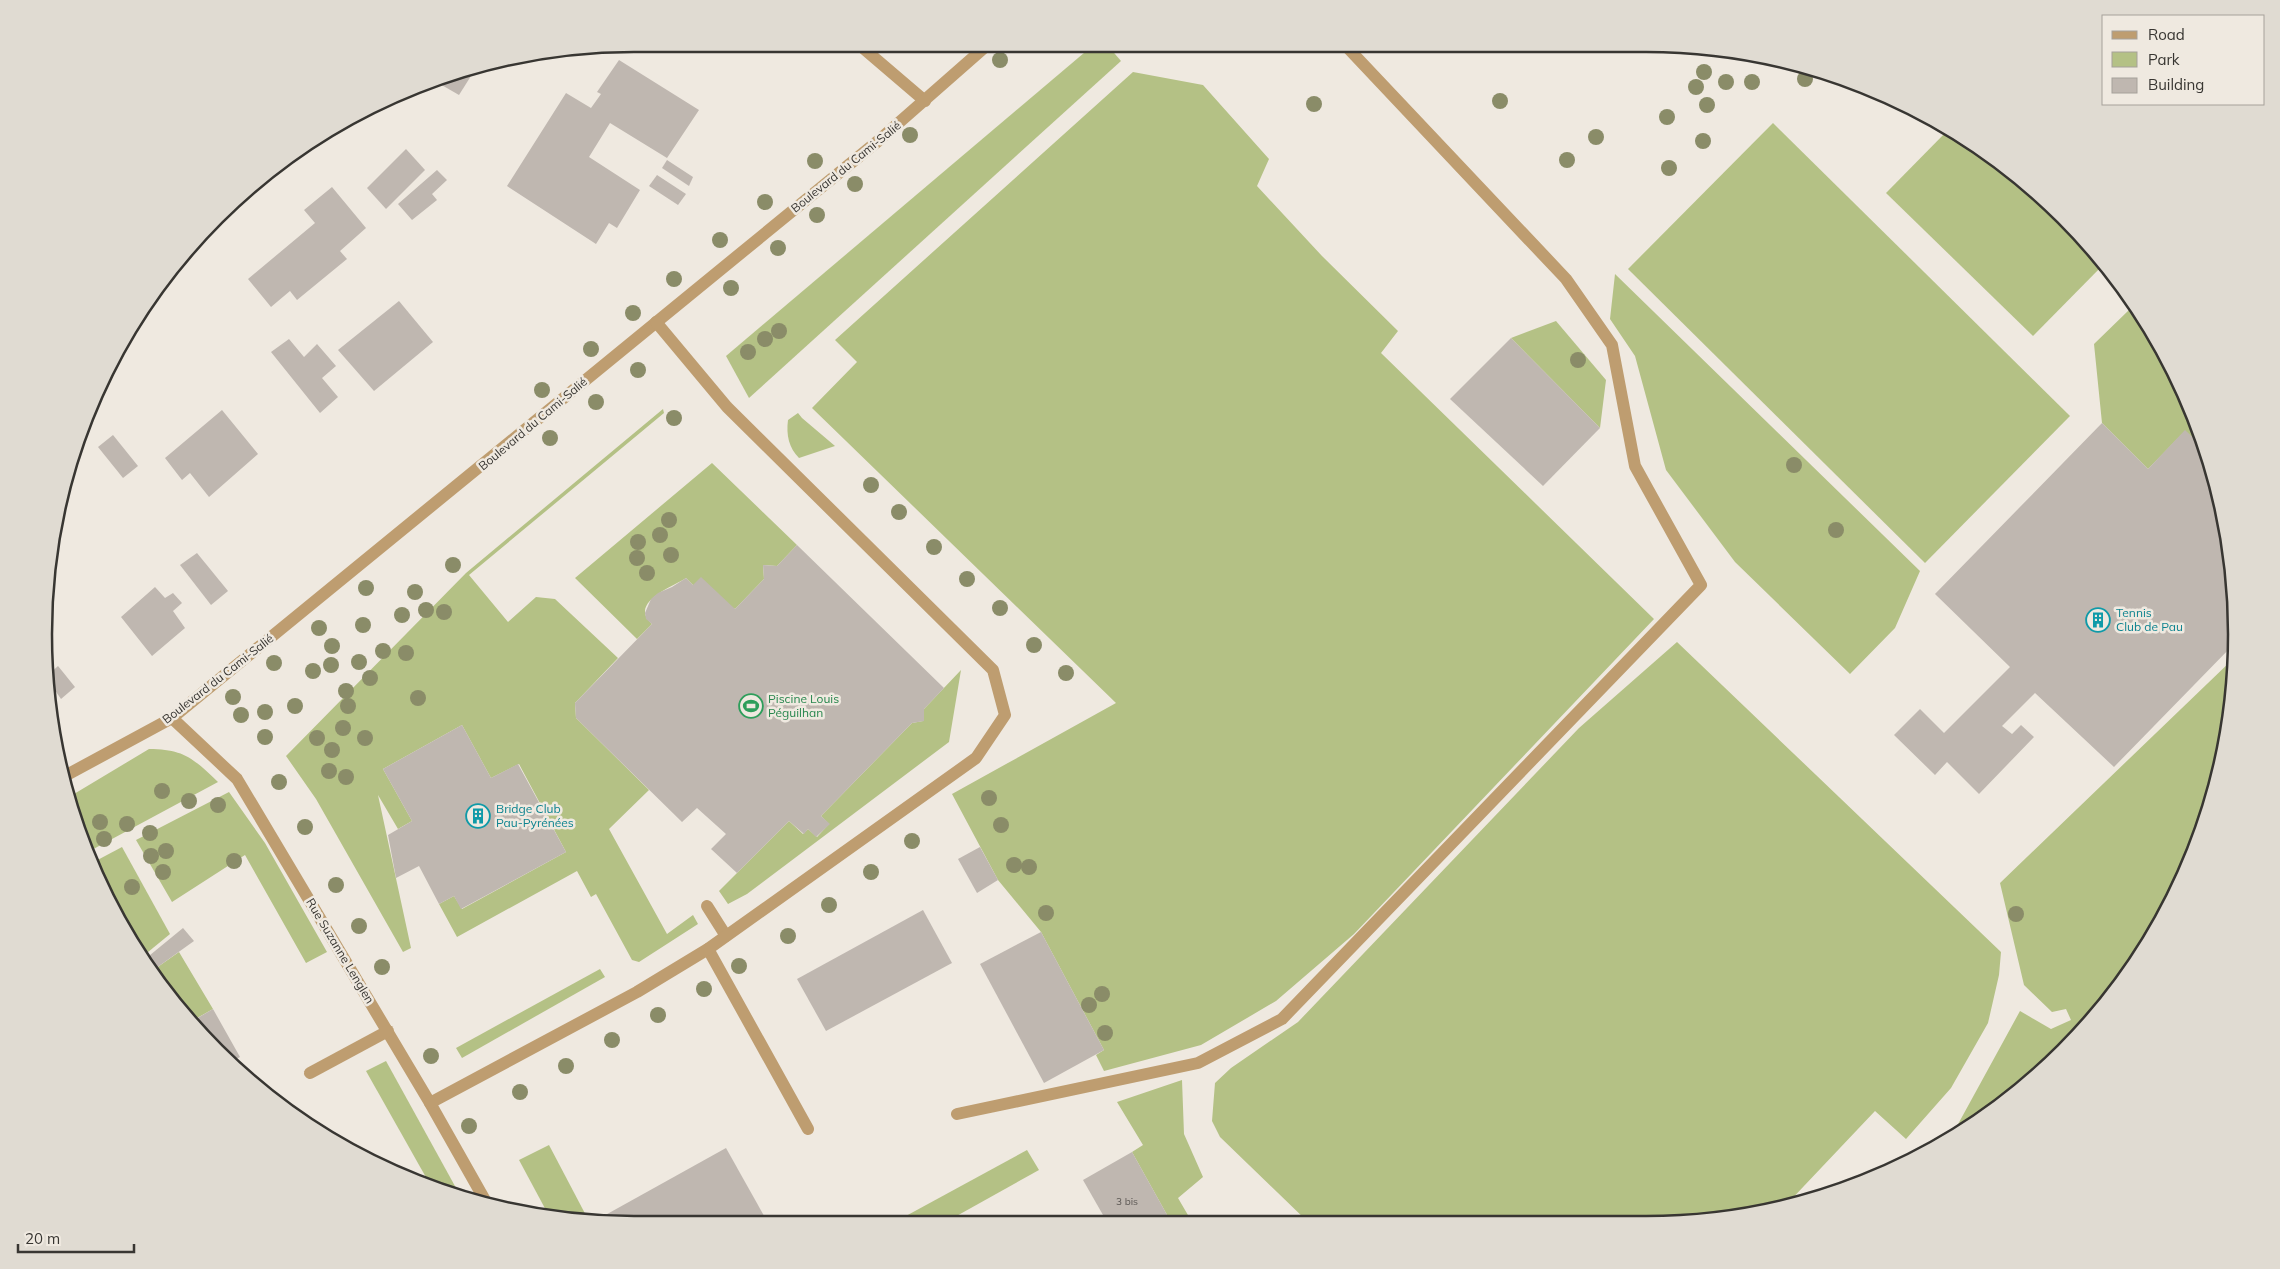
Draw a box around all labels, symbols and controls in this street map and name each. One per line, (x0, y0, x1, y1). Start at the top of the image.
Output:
legend (2102, 15, 2265, 105)
text: Road (2148, 25, 2185, 44)
text: Park (2148, 50, 2180, 69)
text: Building (2148, 75, 2204, 94)
street label: Boulevard du Cami-Salié (788, 118, 904, 216)
street label: Boulevard du Cami-Salié (475, 374, 590, 473)
place label: Tennis Club de Pau (2116, 605, 2183, 634)
building icon: Tennis Club de Pau (2085, 607, 2111, 633)
street label: Boulevard du Cami-Salié (159, 631, 276, 727)
place label: Piscine Louis Péguilhan (768, 691, 839, 720)
sports icon: Piscine Louis Péguilhan (738, 693, 764, 719)
place label: Bridge Club Pau-Pyrénées (496, 801, 574, 830)
building icon: Bridge Club Pau-Pyrénées (465, 803, 491, 829)
street label: Rue Suzanne Lenglen (303, 895, 378, 1006)
house number: 3 bis (1116, 1195, 1138, 1208)
scale bar (18, 1222, 134, 1254)
text: 20 m (25, 1229, 60, 1248)

